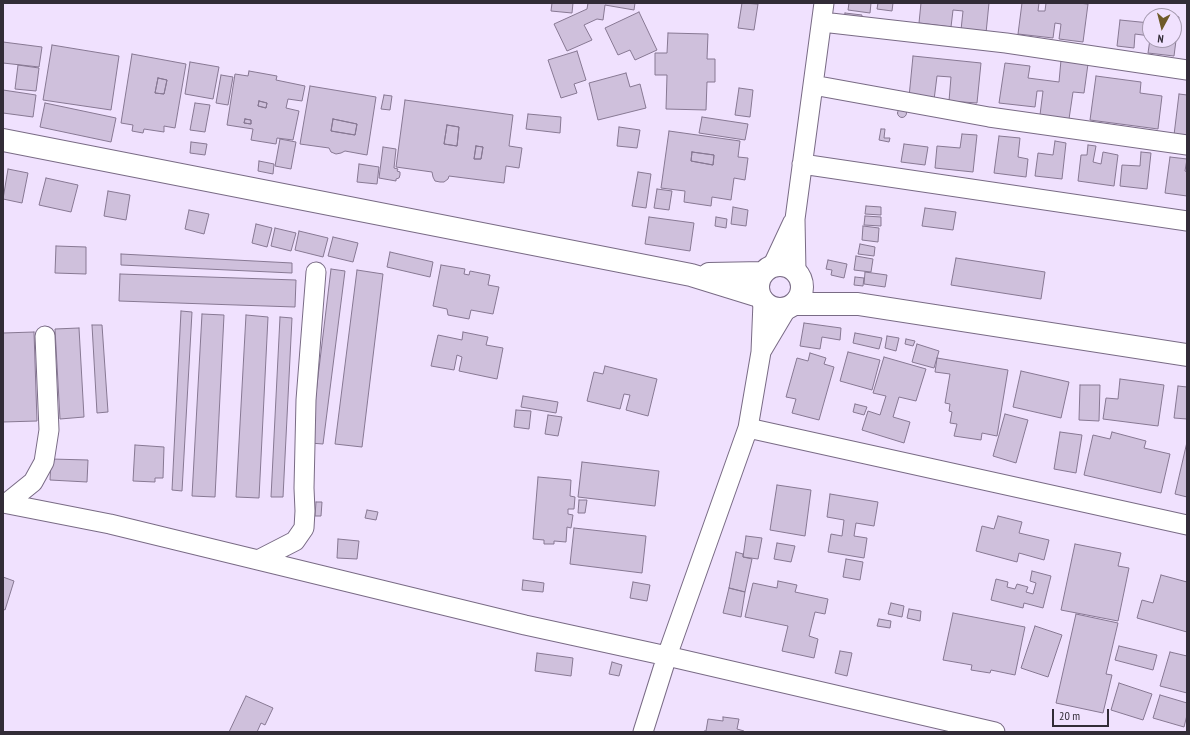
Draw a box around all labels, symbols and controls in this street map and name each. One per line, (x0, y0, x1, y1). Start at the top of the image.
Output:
north arrow (1142, 8, 1182, 48)
text: N (1157, 32, 1164, 46)
scale bar (1054, 701, 1111, 727)
text: 20 m (1059, 708, 1080, 723)

